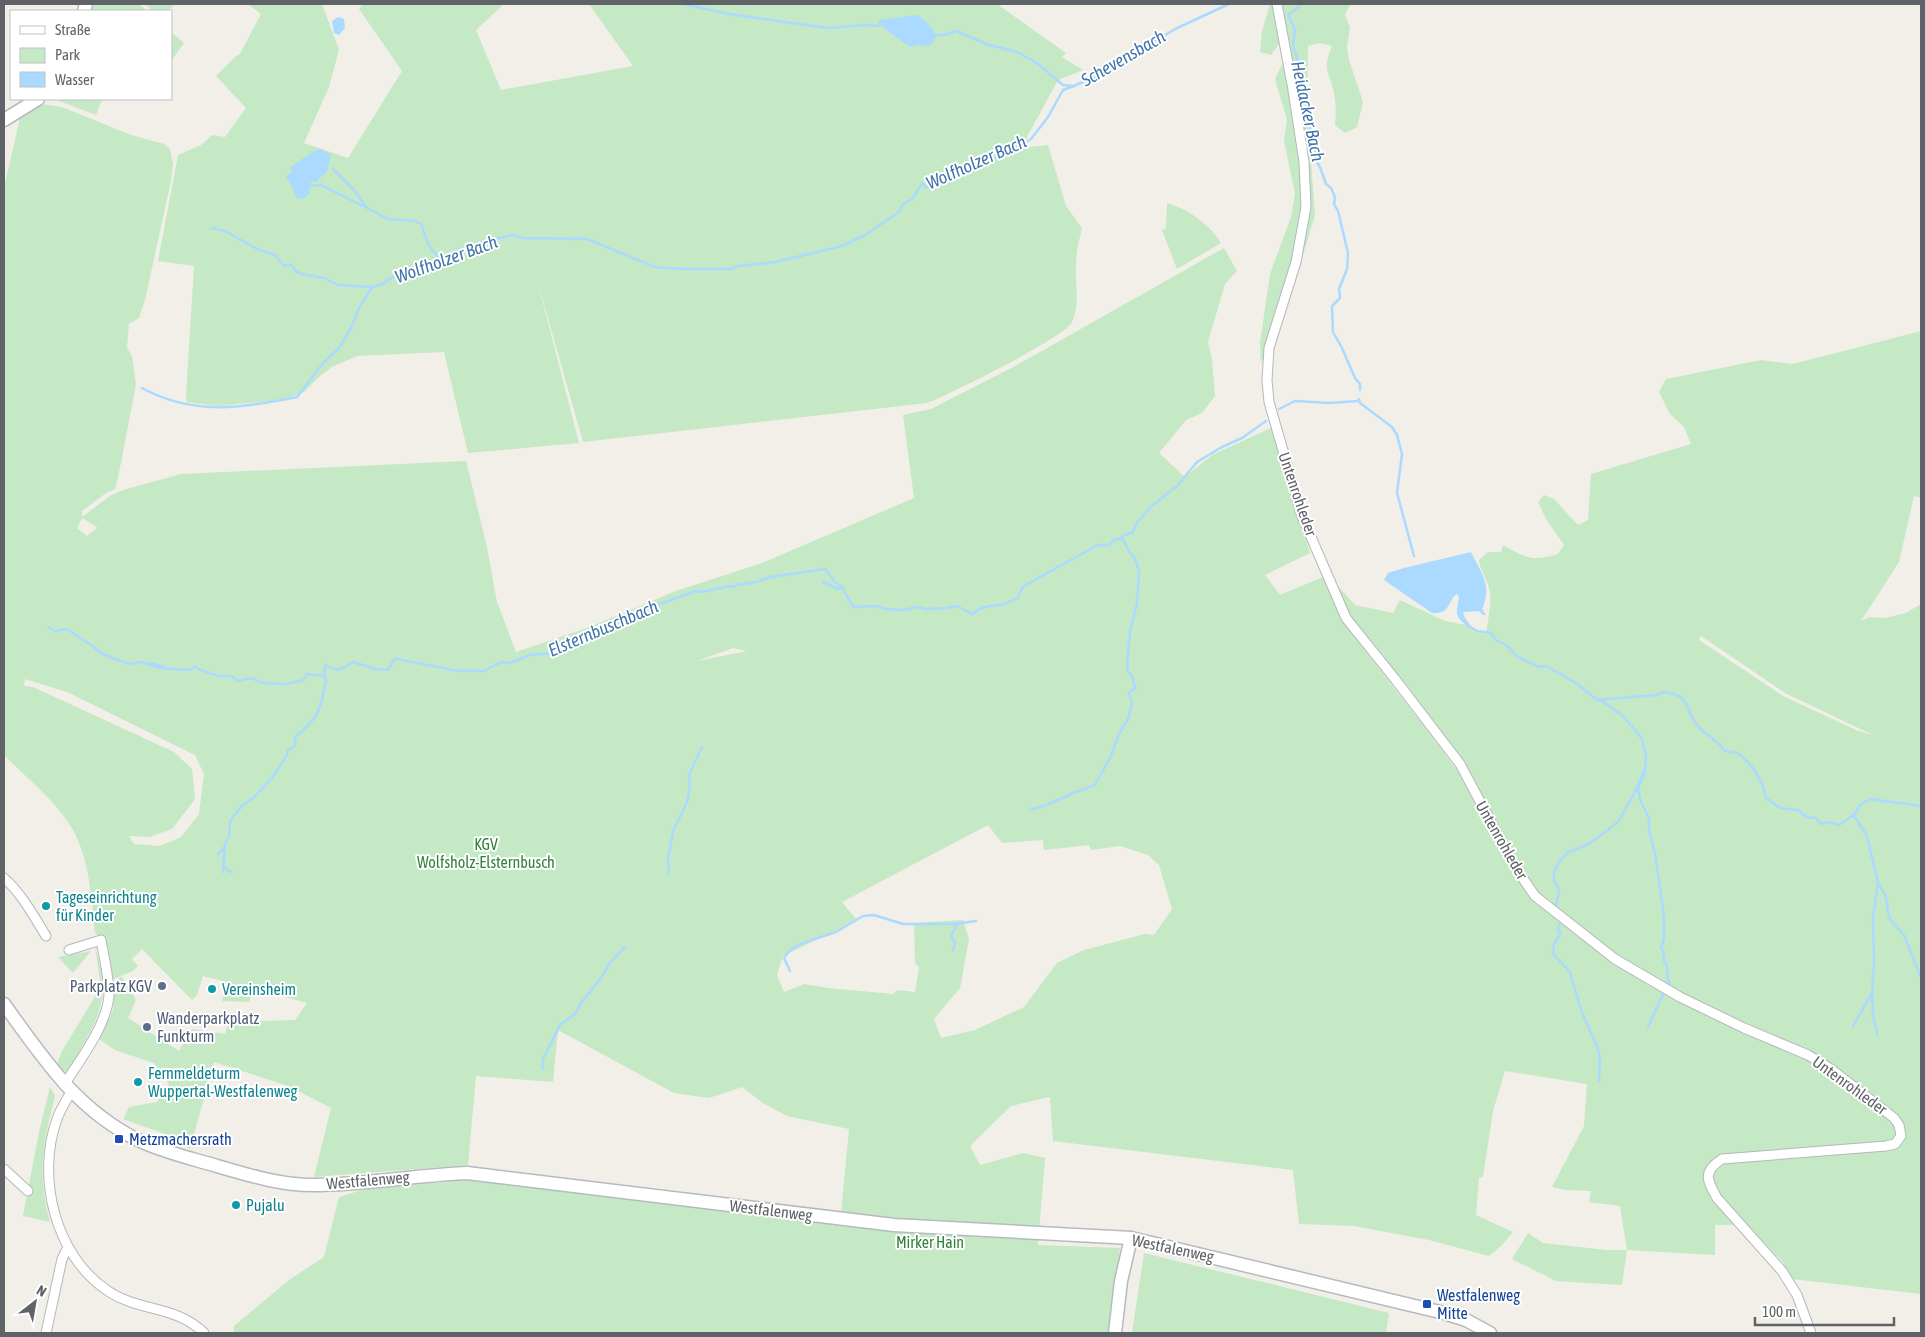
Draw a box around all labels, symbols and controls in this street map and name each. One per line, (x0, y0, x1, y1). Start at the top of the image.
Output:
legend (10, 10, 172, 100)
text: Straße (55, 21, 91, 38)
water label: Schevensbach (1076, 25, 1169, 91)
text: Park (55, 46, 80, 63)
water label: Heidacker Bach (1287, 59, 1329, 163)
text: Wasser (55, 71, 95, 88)
water label: Wolfholzer Bach (923, 130, 1029, 193)
water label: Wolfholzer Bach (392, 231, 500, 287)
street label: Untenrohleder (1275, 450, 1321, 539)
water label: Elsternbuschbach (545, 595, 661, 661)
street label: Untenrohleder (1472, 798, 1532, 883)
park label: KGV Wolfsholz-Elsternbusch (417, 835, 555, 871)
place label: Tageseinrichtung für Kinder (56, 888, 157, 924)
marker: Tageseinrichtung für Kinder (40, 900, 52, 912)
place label: Parkplatz KGV (70, 977, 152, 996)
marker: Parkplatz KGV (156, 980, 168, 992)
place label: Vereinsheim (222, 980, 296, 998)
marker: Vereinsheim (206, 983, 218, 995)
place label: Wanderparkplatz Funkturm (157, 1009, 260, 1045)
marker: Wanderparkplatz Funkturm (141, 1021, 153, 1033)
street label: Untenrohleder (1809, 1052, 1891, 1118)
place label: Fernmeldeturm Wuppertal-Westfalenweg (148, 1064, 298, 1101)
marker: Fernmeldeturm Wuppertal-Westfalenweg (132, 1076, 144, 1088)
place label: Metzmachersrath (129, 1130, 232, 1148)
marker: Metzmachersrath (113, 1133, 125, 1145)
street label: Westfalenweg (326, 1167, 410, 1194)
place label: Pujalu (246, 1196, 285, 1215)
street label: Westfalenweg (729, 1196, 813, 1225)
marker: Pujalu (230, 1199, 242, 1211)
street label: Westfalenweg (1130, 1231, 1216, 1266)
park label: Mirker Hain (896, 1233, 964, 1251)
north arrow (10, 1277, 60, 1327)
text: N (34, 1282, 49, 1300)
place label: Westfalenweg Mitte (1437, 1286, 1520, 1322)
scale bar (1755, 1294, 1894, 1326)
marker: Westfalenweg Mitte (1421, 1298, 1433, 1310)
text: 100 m (1762, 1303, 1796, 1320)

